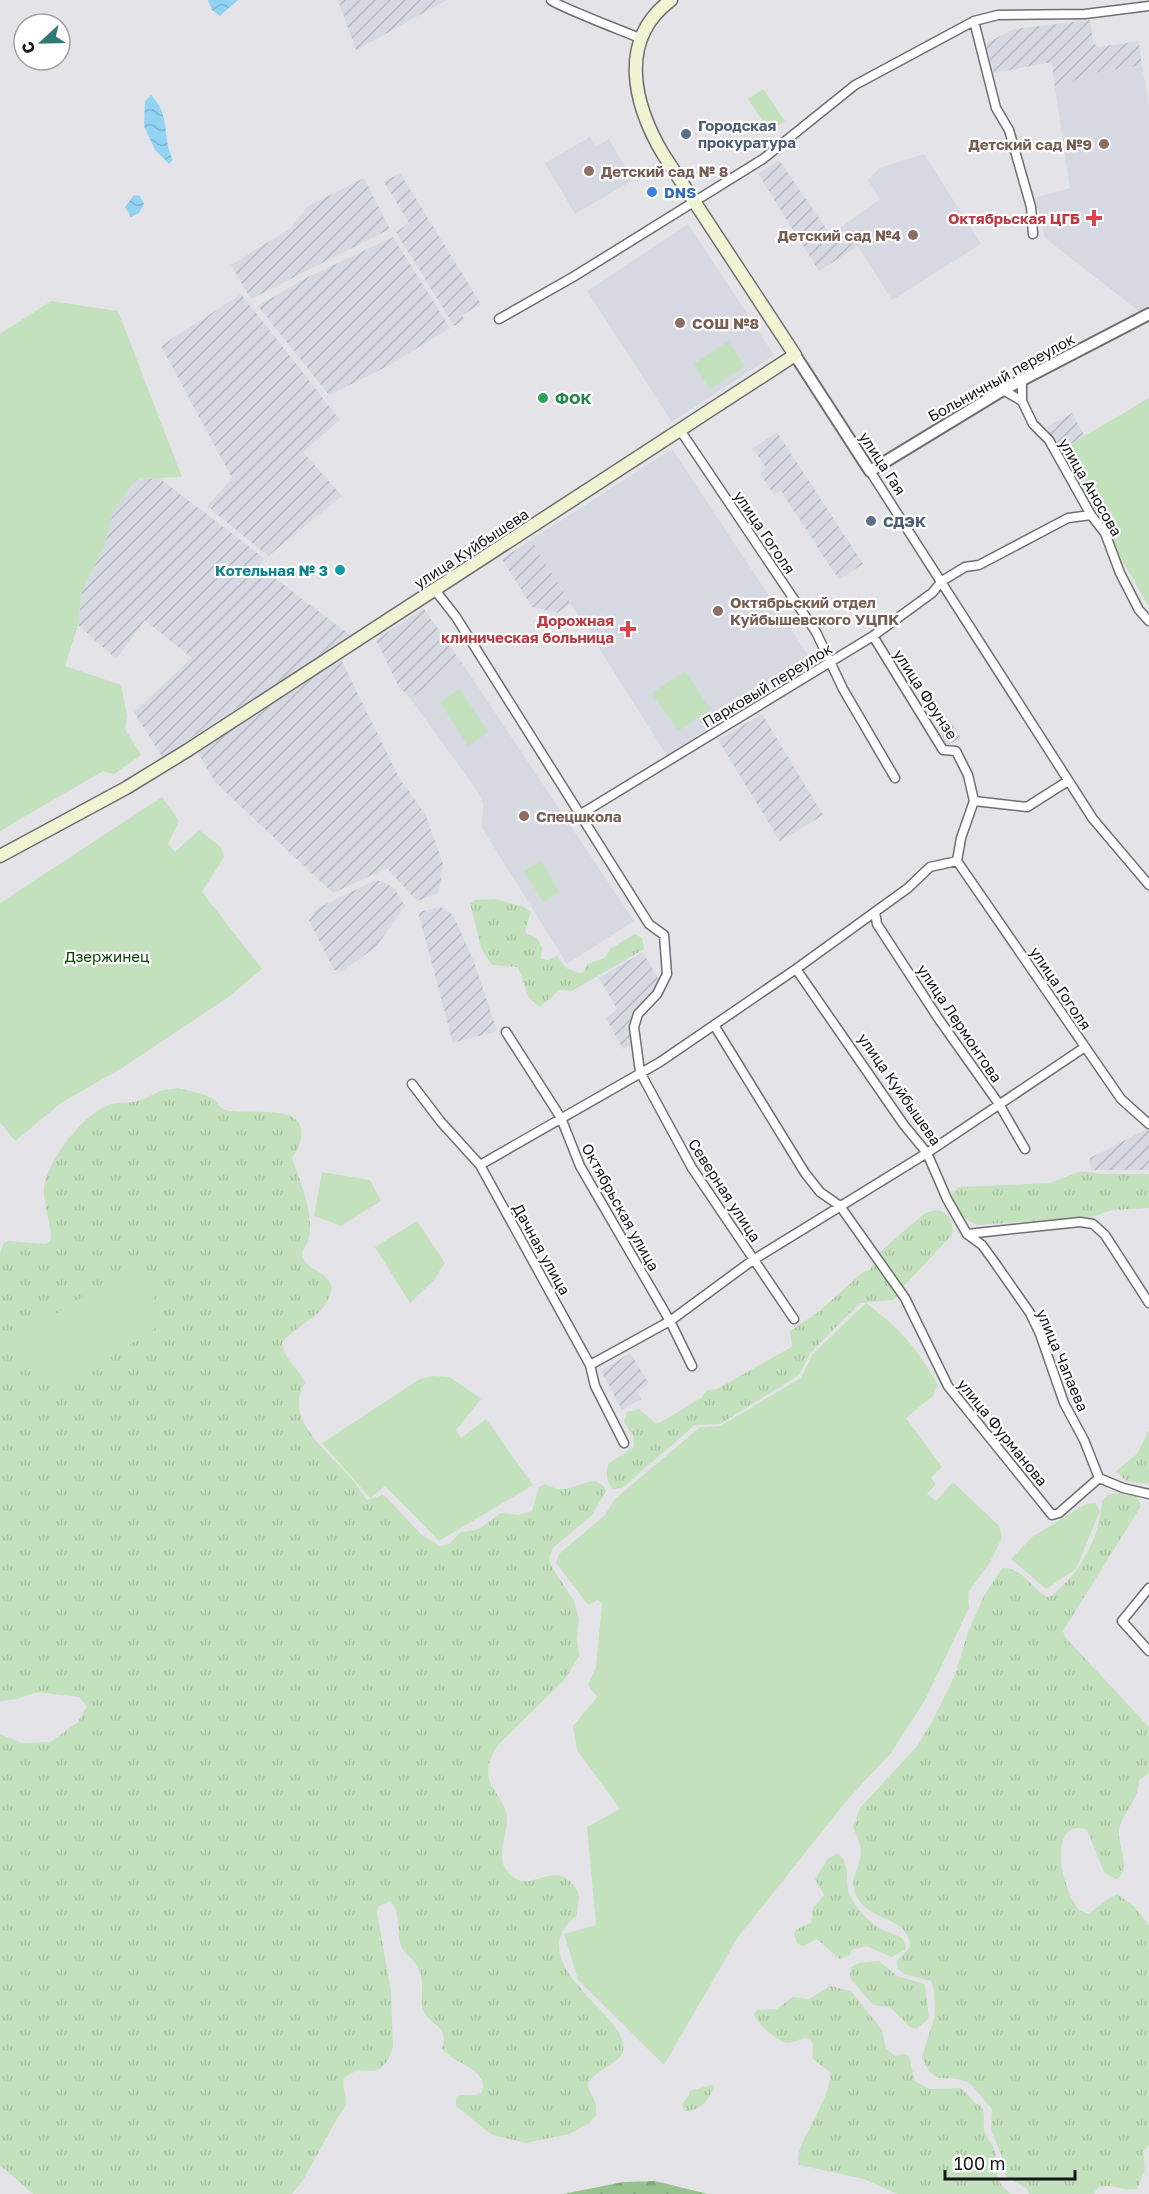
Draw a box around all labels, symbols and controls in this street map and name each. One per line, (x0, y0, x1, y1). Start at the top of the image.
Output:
north arrow (12, 12, 72, 72)
text: С (17, 39, 39, 57)
place label: Городская прокуратура (698, 116, 796, 151)
marker: Городская прокуратура (679, 127, 693, 141)
place label: Детский сад №9 (968, 135, 1092, 153)
marker: Детский сад №9 (1097, 137, 1111, 151)
place label: Детский сад № 8 (601, 162, 728, 180)
marker: Детский сад № 8 (582, 164, 596, 178)
place label: DNS (664, 183, 696, 201)
marker: DNS (645, 185, 659, 199)
place label: Октябрьская ЦГБ (948, 209, 1080, 227)
marker: Октябрьская ЦГБ (1085, 209, 1103, 227)
place label: Детский сад №4 (778, 226, 901, 244)
marker: Детский сад №4 (906, 228, 920, 242)
place label: СОШ №8 (692, 314, 759, 332)
marker: СОШ №8 (673, 316, 687, 330)
street label: Больничный переулок (925, 329, 1078, 425)
place label: ФОК (555, 389, 592, 407)
marker: ФОК (536, 391, 550, 405)
street label: улица Гая (856, 428, 910, 498)
street label: улица Аносова (1056, 435, 1126, 539)
street label: улица Гоголя (731, 487, 799, 577)
street label: улица Куйбышева (410, 504, 532, 592)
place label: СДЭК (883, 512, 926, 530)
marker: СДЭК (864, 514, 878, 528)
place label: Котельная № 3 (215, 561, 328, 579)
marker: Котельная № 3 (333, 563, 347, 577)
place label: Октябрьский отдел Куйбышевского УЦПК (730, 593, 899, 628)
marker: Октябрьский отдел Куйбышевского УЦПК (711, 604, 725, 618)
place label: Дорожная клиническая больница (441, 611, 614, 646)
marker: Дорожная клиническая больница (619, 620, 637, 638)
street label: Парковый переулок (699, 639, 836, 731)
street label: улица Фрунзе (890, 646, 962, 743)
place label: Спецшкола (536, 807, 622, 825)
marker: Спецшкола (517, 809, 531, 823)
street label: улица Гоголя (1027, 943, 1095, 1033)
park label: Дзержинец (65, 947, 149, 965)
street label: улица Лермонтова (914, 961, 1006, 1085)
street label: улица Куйбышева (855, 1029, 945, 1149)
street label: Северная улица (685, 1135, 765, 1245)
street label: Октябрьская улица (578, 1140, 664, 1274)
street label: Дачная улица (509, 1200, 575, 1298)
street label: улица Чапаева (1033, 1306, 1093, 1414)
street label: улица Фурманова (954, 1375, 1052, 1489)
scale bar (945, 2143, 1076, 2181)
text: 100 m (954, 2152, 1005, 2174)

